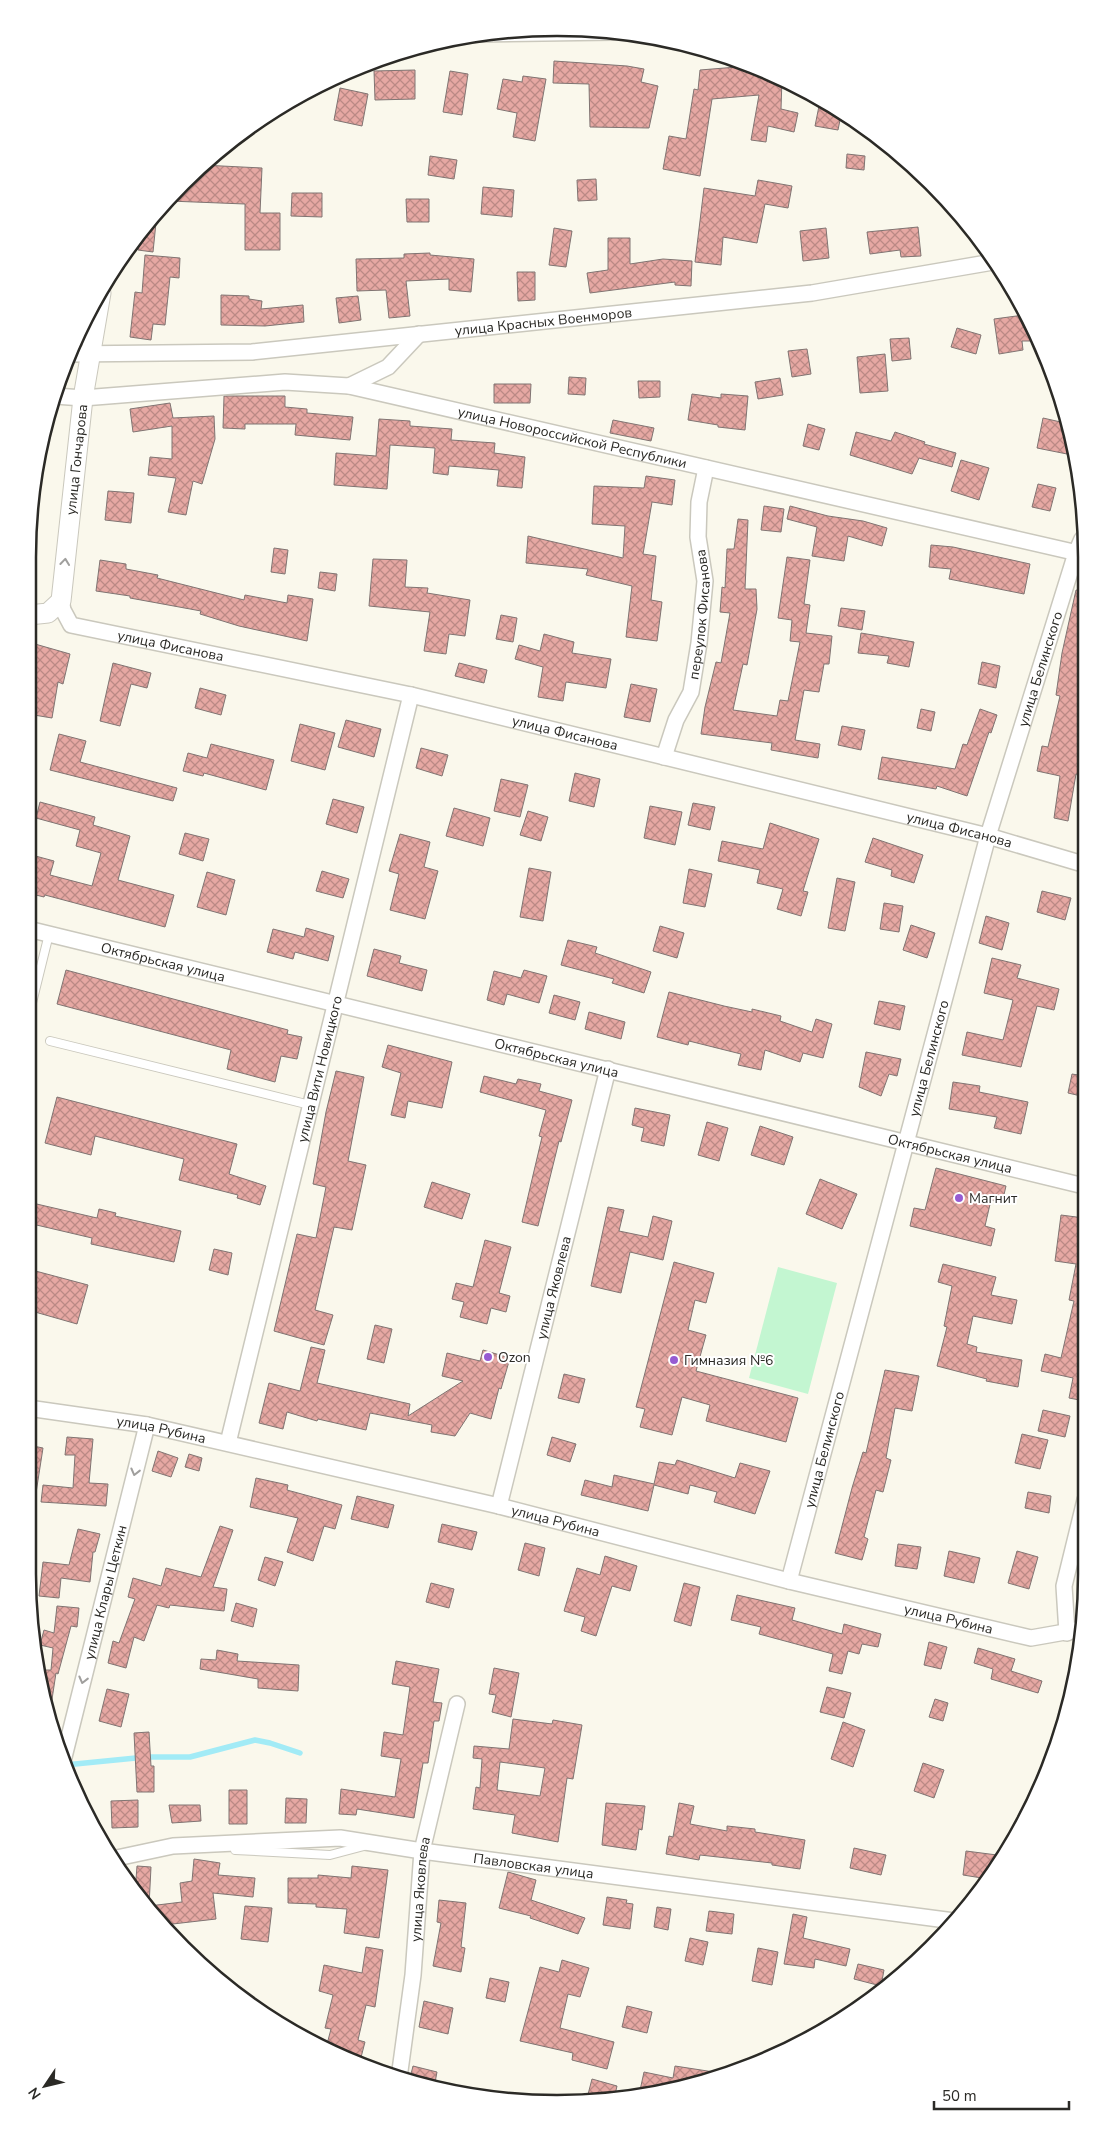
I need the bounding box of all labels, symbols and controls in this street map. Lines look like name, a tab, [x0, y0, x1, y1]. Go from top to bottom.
street label: улица Красных Военморов	[454, 303, 633, 341]
street label: улица Новороссийской Республики	[456, 402, 689, 473]
street label: улица Гончарова	[61, 403, 92, 516]
street label: переулок Фисанова	[684, 548, 715, 681]
one-way arrow	[60, 558, 71, 566]
street label: улица Белинского	[1014, 609, 1067, 729]
street label: улица Фисанова	[116, 626, 226, 666]
street label: улица Фисанова	[510, 711, 620, 755]
street label: улица Фисанова	[905, 807, 1014, 853]
street label: Октябрьская улица	[99, 938, 227, 987]
street label: улица Вити Новицкого	[293, 994, 347, 1145]
street label: улица Белинского	[904, 998, 954, 1119]
street label: Октябрьская улица	[492, 1034, 621, 1082]
street label: Октябрьская улица	[886, 1130, 1014, 1178]
place label: Магнит	[969, 1189, 1018, 1208]
marker: Магнит	[953, 1192, 965, 1204]
street label: улица Яковлева	[532, 1234, 576, 1341]
place label: Ozon	[498, 1348, 531, 1367]
marker: Ozon	[482, 1351, 494, 1363]
place label: Гимназия №6	[684, 1351, 773, 1370]
marker: Гимназия №6	[668, 1354, 680, 1366]
street label: улица Белинского	[800, 1389, 849, 1510]
street label: улица Рубина	[115, 1412, 208, 1448]
one-way arrow	[130, 1467, 141, 1476]
street label: улица Рубина	[509, 1501, 602, 1542]
street label: улица Клары Цеткин	[80, 1523, 132, 1662]
street label: улица Рубина	[902, 1599, 995, 1639]
one-way arrow	[78, 1676, 89, 1685]
street label: улица Яковлева	[406, 1835, 435, 1943]
street label: Павловская улица	[472, 1849, 595, 1883]
north arrow	[20, 2061, 70, 2111]
scale bar	[934, 2078, 1069, 2110]
text: N	[24, 2083, 46, 2103]
text: 50 m	[942, 2086, 977, 2106]

